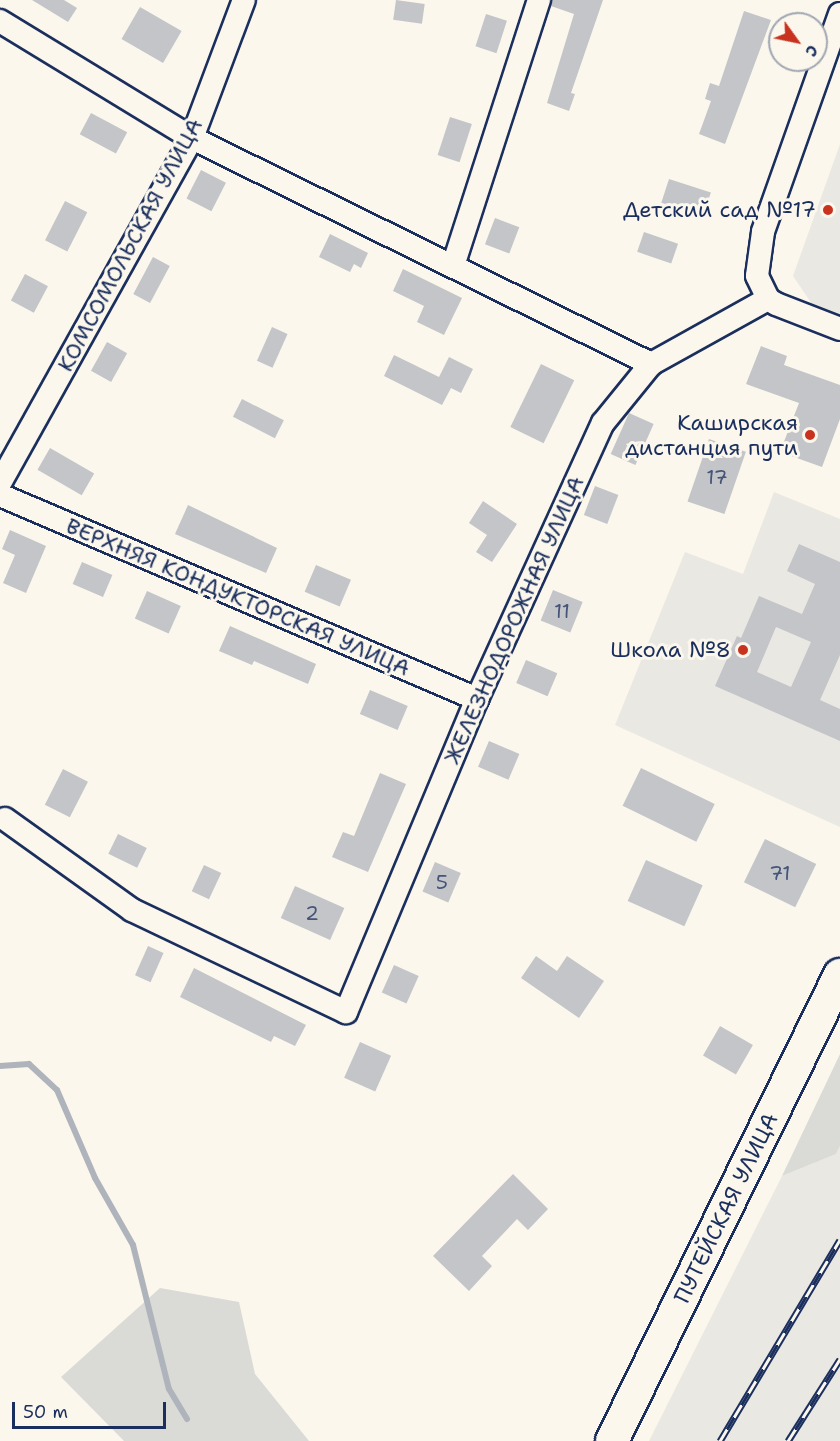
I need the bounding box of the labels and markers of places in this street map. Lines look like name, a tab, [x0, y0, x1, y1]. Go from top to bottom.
place label: Детский сад №17	[623, 197, 816, 223]
marker: Детский сад №17	[821, 203, 835, 217]
place label: Каширская дистанция пути	[625, 409, 798, 460]
marker: Каширская дистанция пути	[803, 428, 817, 442]
place label: Школа №8	[610, 637, 731, 663]
marker: Школа №8	[736, 643, 750, 657]

